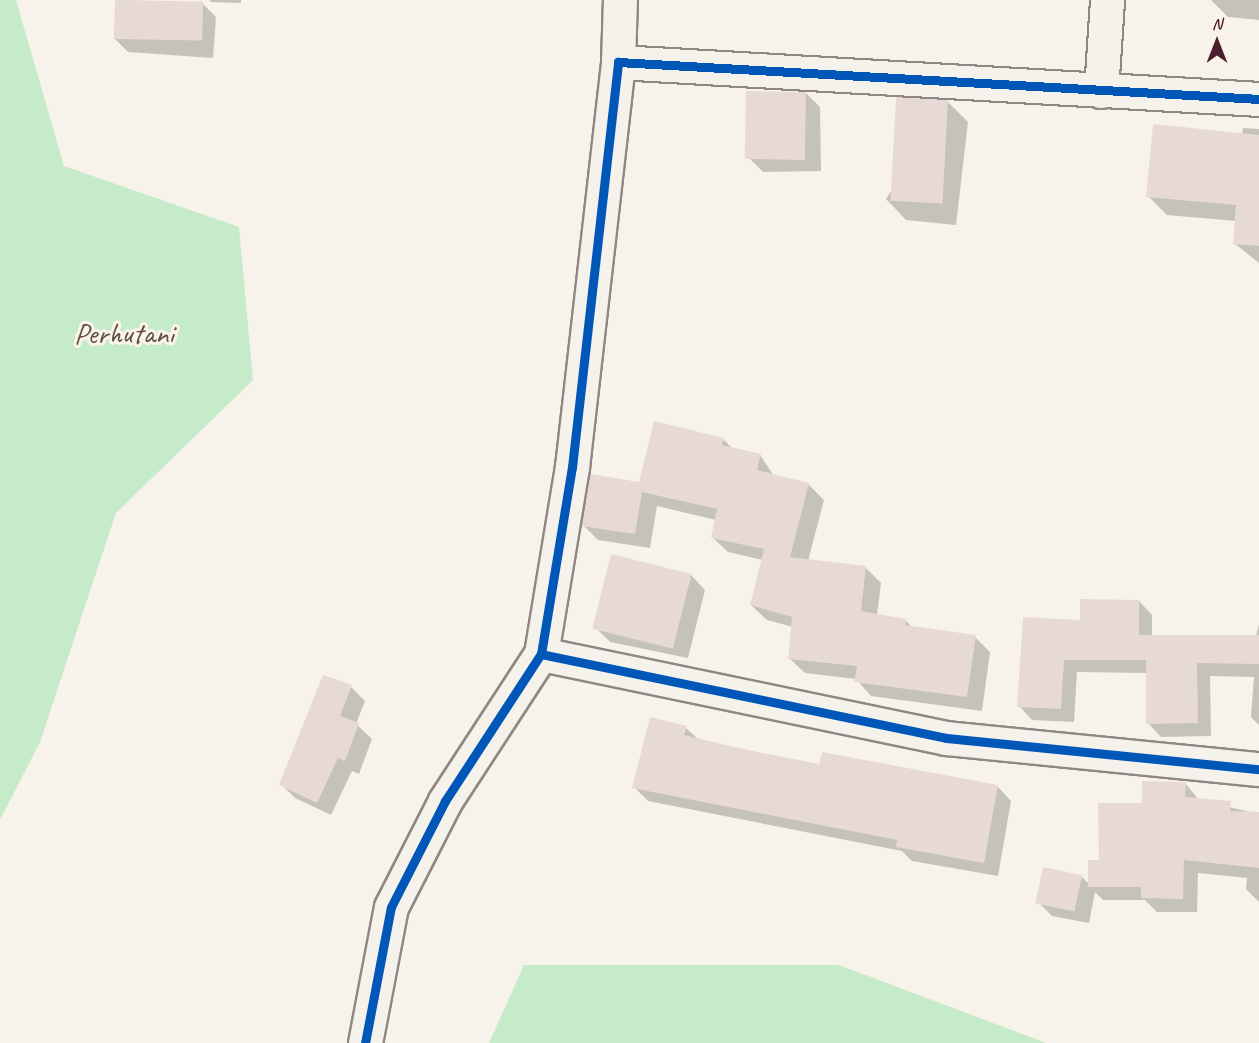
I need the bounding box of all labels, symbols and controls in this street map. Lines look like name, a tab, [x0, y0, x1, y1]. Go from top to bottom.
north arrow	[1187, 12, 1247, 72]
text: N	[1212, 14, 1222, 34]
park label: Perhutani	[74, 315, 174, 351]

